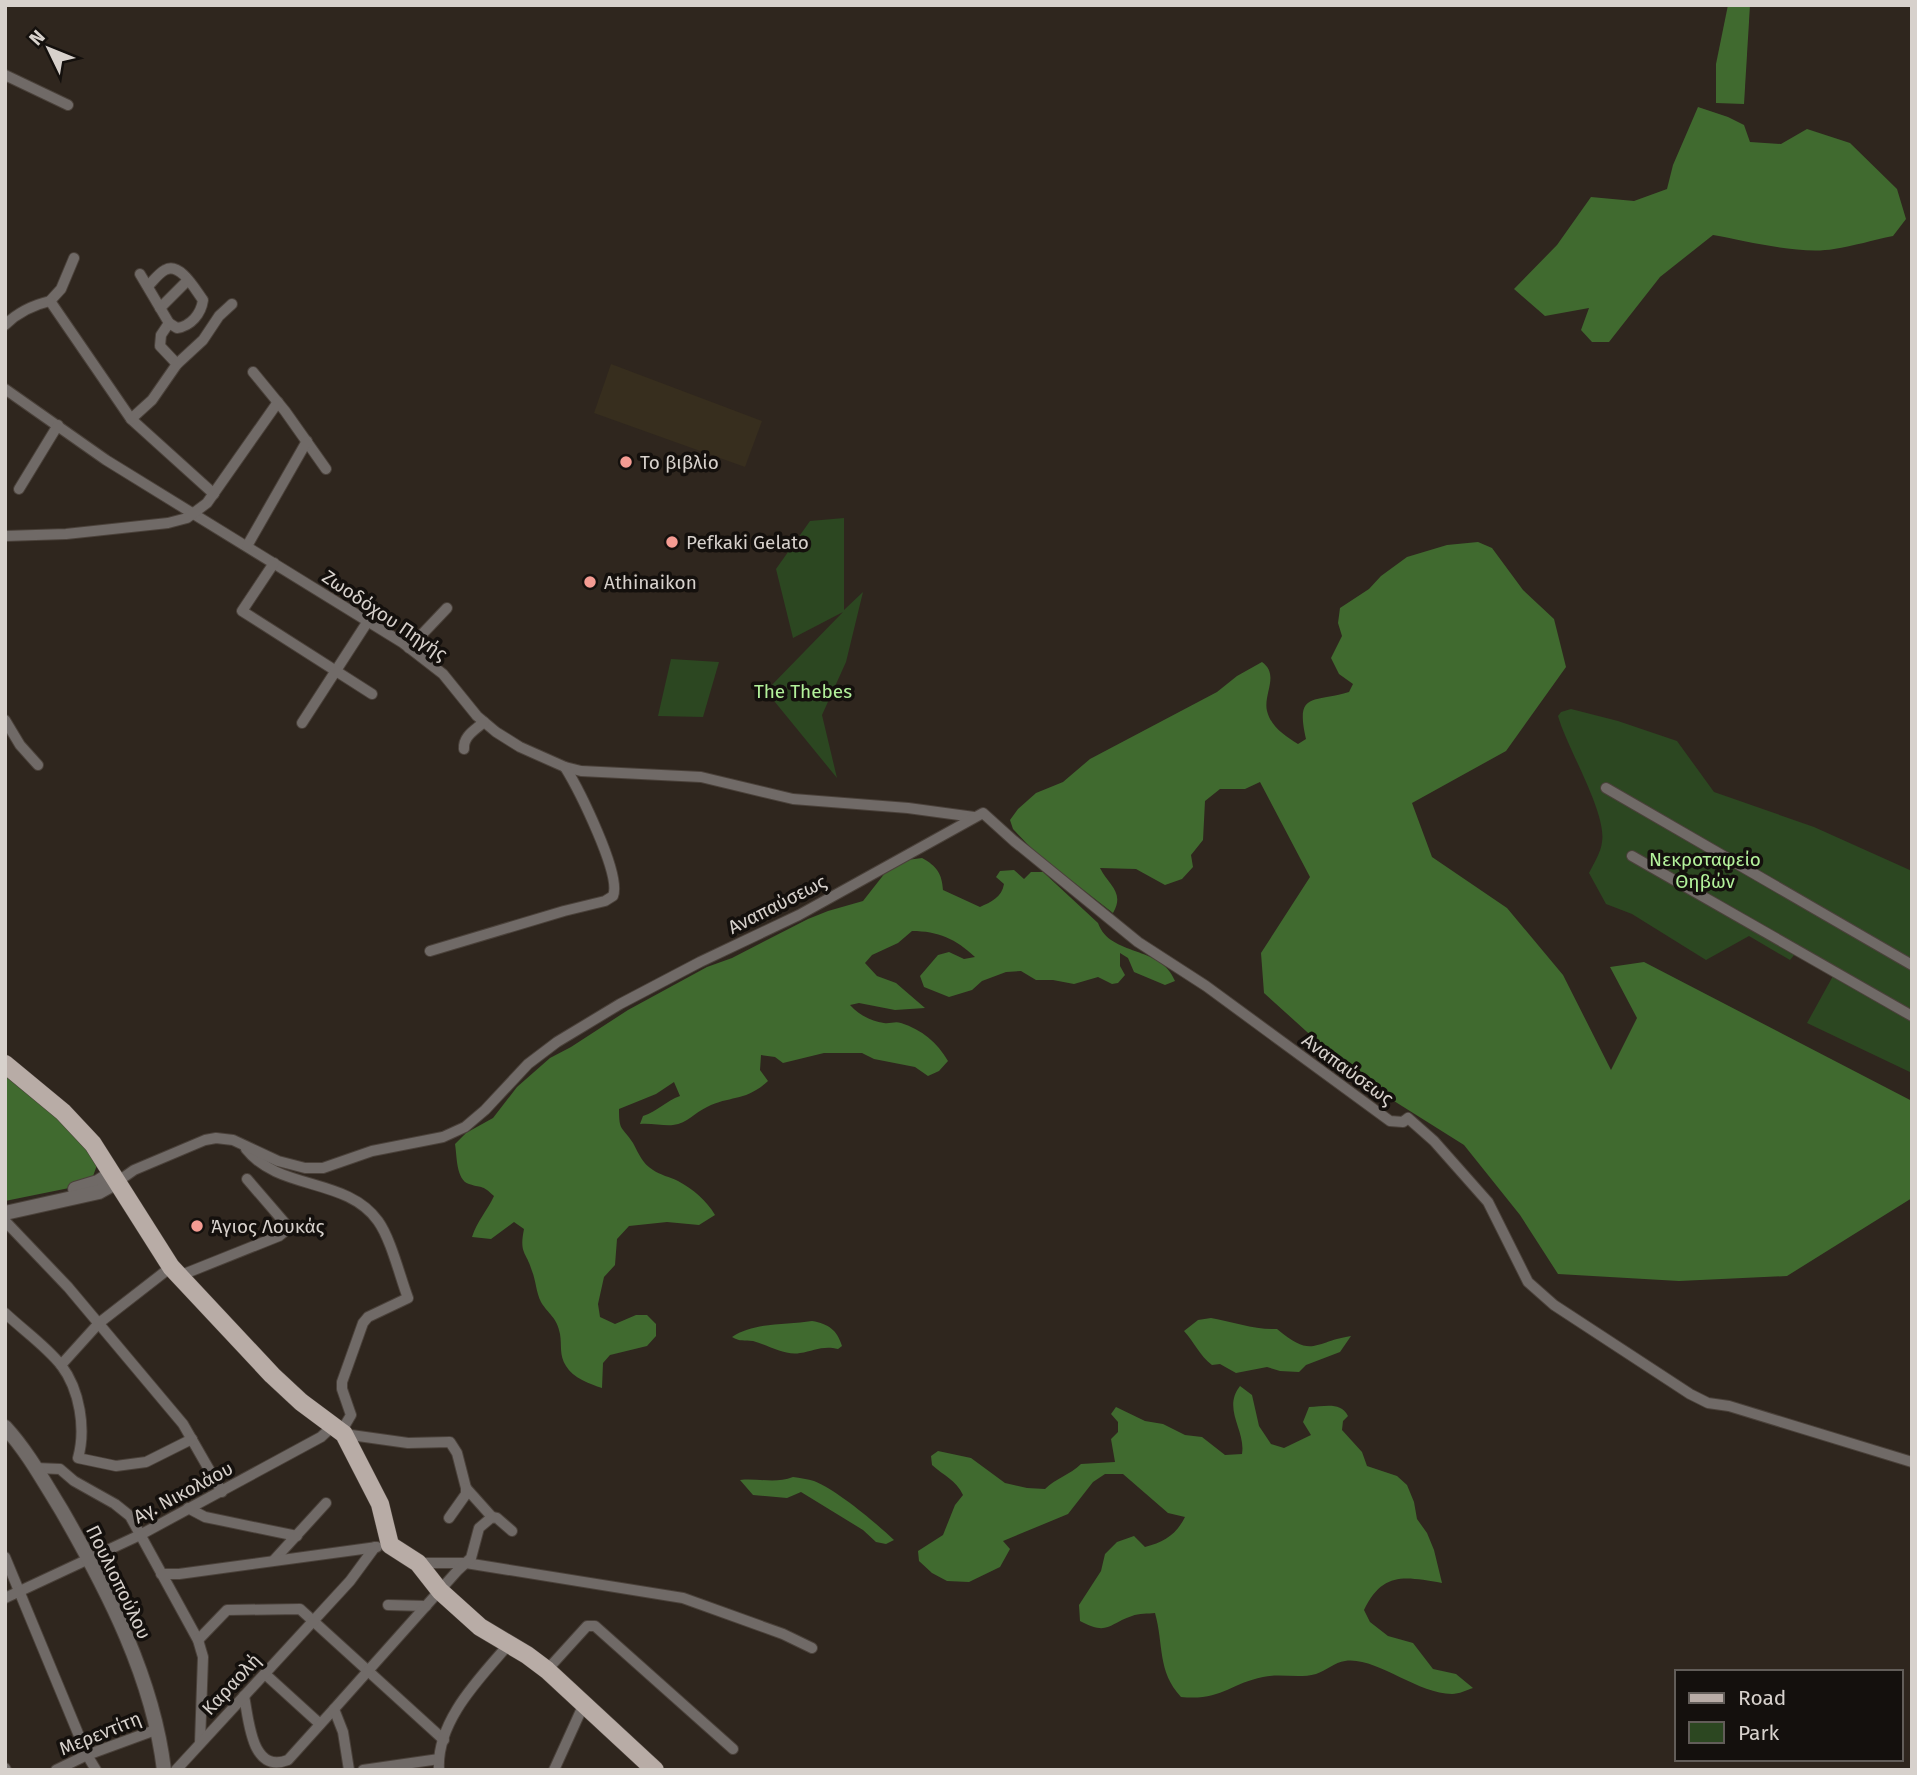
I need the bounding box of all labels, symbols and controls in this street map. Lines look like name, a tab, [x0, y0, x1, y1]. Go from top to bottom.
north arrow	[14, 14, 84, 84]
text: N	[24, 25, 50, 50]
place label: Το βιβλίο	[640, 451, 719, 474]
marker: Το βιβλίο	[618, 454, 634, 470]
place label: Pefkaki Gelato	[686, 531, 809, 554]
marker: Pefkaki Gelato	[664, 534, 680, 550]
street label: Ζωοδόχου Πηγής	[318, 565, 452, 666]
place label: Athinaikon	[604, 571, 697, 594]
marker: Athinaikon	[582, 574, 598, 590]
park label: The Thebes	[754, 680, 852, 703]
park label: Νεκροταφείο Θηβών	[1649, 848, 1761, 893]
street label: Αναπαύσεως	[724, 870, 830, 939]
street label: Αναπαύσεως	[1297, 1029, 1398, 1110]
place label: Άγιος Λουκάς	[211, 1215, 325, 1238]
marker: Άγιος Λουκάς	[189, 1218, 205, 1234]
street label: Αγ. Νικολάου	[129, 1457, 237, 1528]
street label: Πουλιοπούλου	[81, 1521, 156, 1643]
street label: Καραολή	[197, 1649, 266, 1720]
legend	[1675, 1670, 1903, 1761]
text: Road	[1738, 1685, 1786, 1711]
street label: Μερεντίτη	[56, 1707, 145, 1760]
text: Park	[1738, 1720, 1780, 1746]

